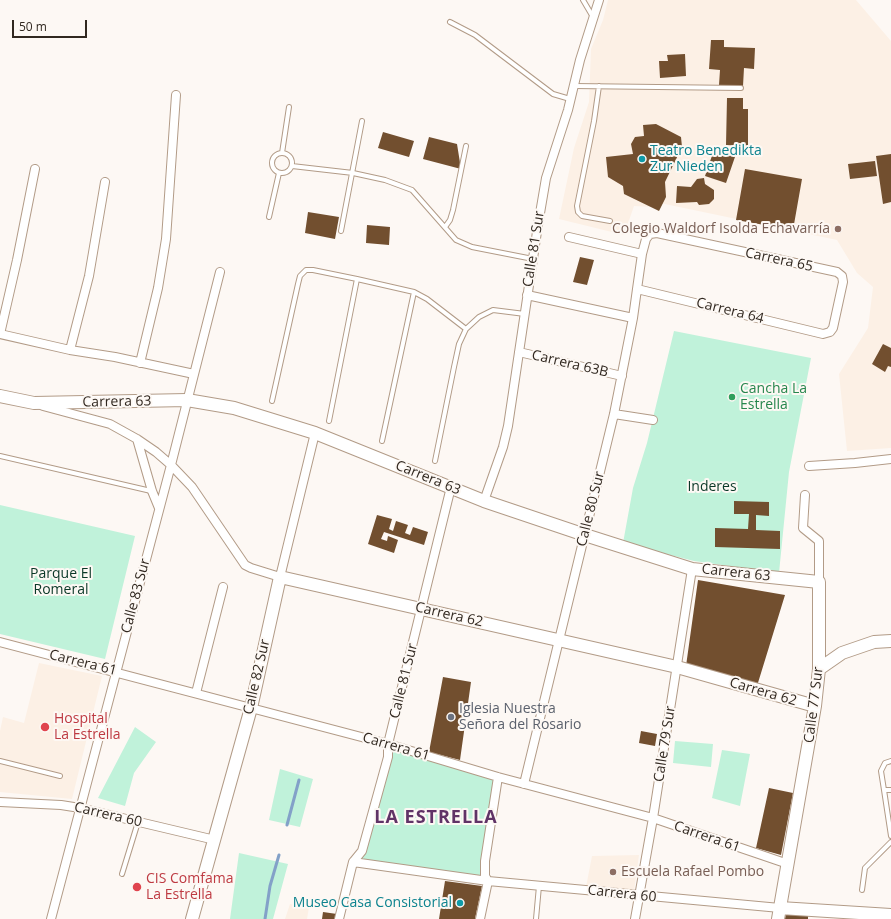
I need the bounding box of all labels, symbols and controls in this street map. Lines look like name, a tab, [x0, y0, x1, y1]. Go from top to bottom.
scale bar	[14, 12, 89, 38]
text: 50 m	[19, 18, 47, 35]
place label: Teatro Benedikta Zur Nieden	[650, 143, 762, 176]
marker: Teatro Benedikta Zur Nieden	[637, 154, 647, 164]
street label: Calle 81 Sur	[520, 210, 548, 288]
place label: Colegio Waldorf Isolda Echavarría	[612, 221, 830, 237]
marker: Colegio Waldorf Isolda Echavarría	[833, 224, 843, 234]
street label: Carrera 65	[743, 245, 815, 275]
street label: Carrera 64	[694, 294, 766, 328]
street label: Carrera 63B	[530, 347, 610, 381]
place label: Cancha La Estrella	[740, 381, 807, 414]
marker: Cancha La Estrella	[727, 392, 737, 402]
street label: Carrera 63	[82, 393, 152, 411]
street label: Carrera 63	[393, 457, 463, 499]
street label: Calle 80 Sur	[574, 470, 608, 548]
park label: Inderes	[687, 479, 737, 495]
street label: Calle 83 Sur	[118, 557, 154, 635]
street label: Carrera 63	[701, 561, 771, 585]
park label: Parque El Romeral	[30, 566, 92, 598]
street label: Carrera 62	[413, 599, 485, 631]
street label: Calle 82 Sur	[240, 638, 274, 716]
street label: Calle 81 Sur	[387, 642, 421, 720]
street label: Carrera 61	[47, 646, 119, 680]
street label: Calle 77 Sur	[801, 666, 827, 744]
street label: Carrera 62	[727, 674, 799, 710]
place label: Iglesia Nuestra Señora del Rosario	[459, 701, 581, 734]
street label: Calle 79 Sur	[651, 705, 679, 783]
place label: Hospital La Estrella	[54, 711, 121, 744]
marker: Iglesia Nuestra Señora del Rosario	[446, 712, 456, 722]
marker: Hospital La Estrella	[39, 721, 51, 733]
street label: Carrera 61	[360, 729, 432, 765]
street label: Carrera 60	[72, 799, 144, 831]
district label: LA ESTRELLA	[374, 807, 498, 829]
street label: Carrera 61	[672, 818, 742, 856]
place label: Escuela Rafael Pombo	[621, 864, 764, 880]
marker: Escuela Rafael Pombo	[608, 867, 618, 877]
place label: CIS Comfama La Estrella	[146, 871, 233, 904]
marker: CIS Comfama La Estrella	[131, 881, 143, 893]
street label: Carrera 60	[587, 882, 657, 906]
place label: Museo Casa Consistorial	[293, 895, 452, 911]
marker: Museo Casa Consistorial	[455, 898, 465, 908]

